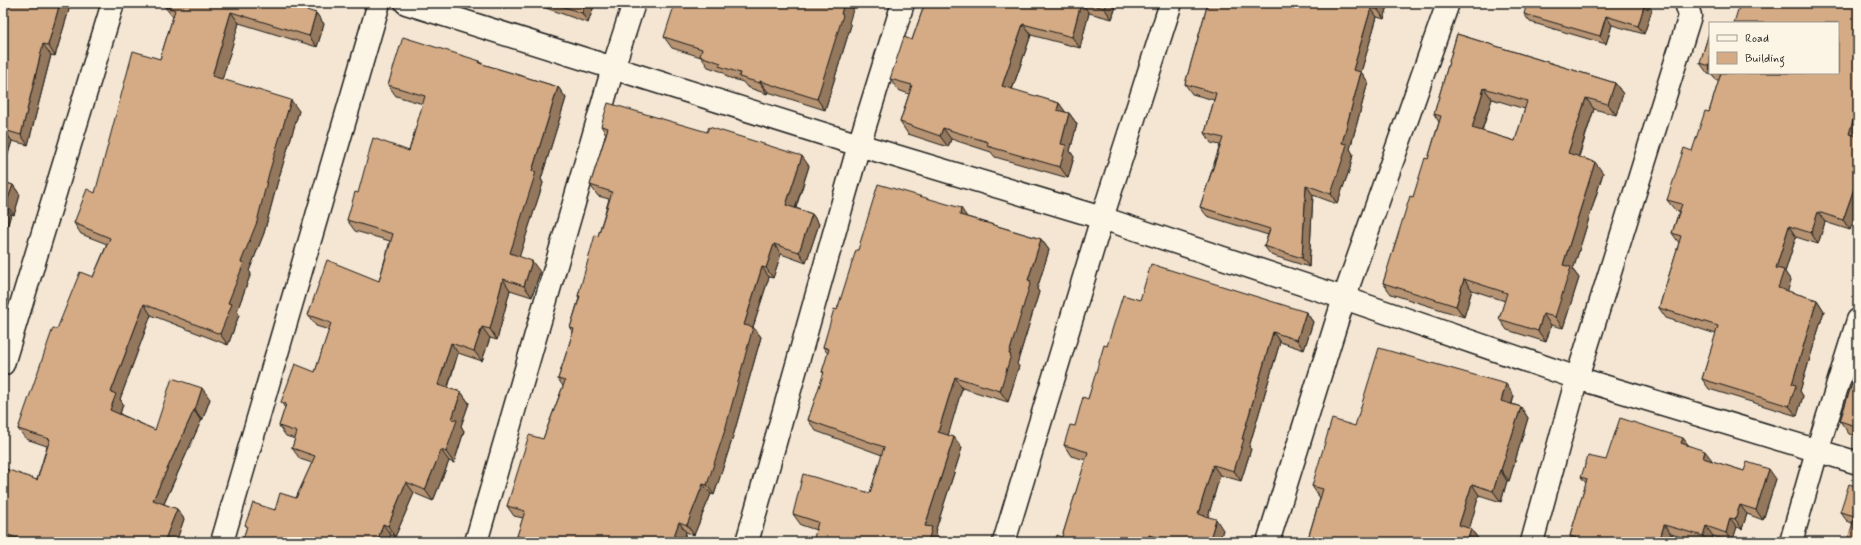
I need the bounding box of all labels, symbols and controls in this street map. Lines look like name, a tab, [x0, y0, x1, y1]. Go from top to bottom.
legend	[1709, 22, 1839, 74]
text: Road	[1745, 31, 1769, 47]
text: Building	[1745, 51, 1785, 68]

